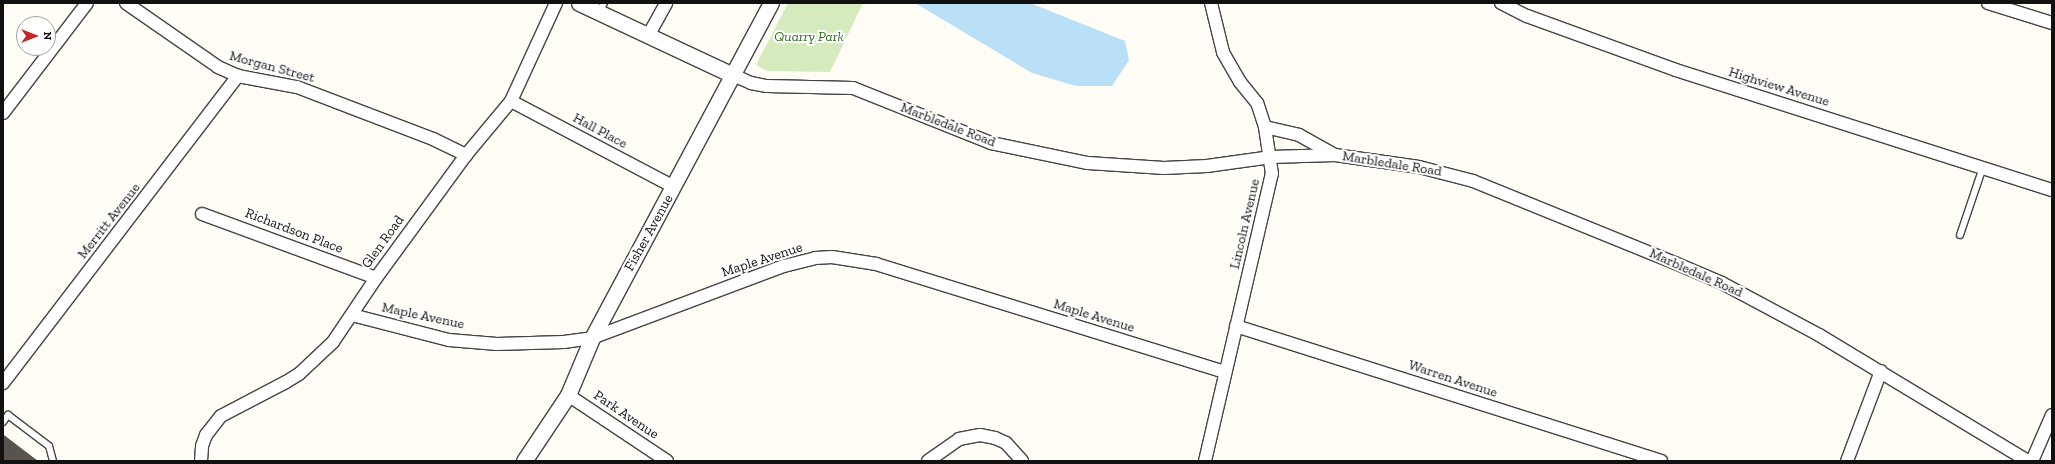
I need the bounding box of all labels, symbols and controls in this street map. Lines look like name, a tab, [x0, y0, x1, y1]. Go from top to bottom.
north arrow	[16, 16, 56, 56]
park label: Quarry Park	[774, 29, 844, 45]
text: N	[41, 32, 54, 40]
street label: Morgan Street	[228, 48, 316, 86]
street label: Highview Avenue	[1726, 64, 1832, 110]
street label: Marbledale Road	[898, 99, 998, 151]
street label: Hall Place	[570, 110, 630, 152]
street label: Marbledale Road	[1341, 148, 1443, 180]
street label: Lincoln Avenue	[1226, 177, 1264, 271]
street label: Merritt Avenue	[74, 179, 144, 263]
street label: Fisher Avenue	[621, 191, 677, 275]
street label: Richardson Place	[243, 205, 345, 257]
street label: Glen Road	[358, 212, 408, 272]
street label: Maple Avenue	[719, 239, 805, 281]
street label: Marbledale Road	[1647, 245, 1745, 301]
street label: Maple Avenue	[1051, 296, 1137, 336]
street label: Maple Avenue	[380, 299, 466, 333]
street label: Warren Avenue	[1406, 357, 1500, 401]
street label: Park Avenue	[590, 387, 662, 443]

